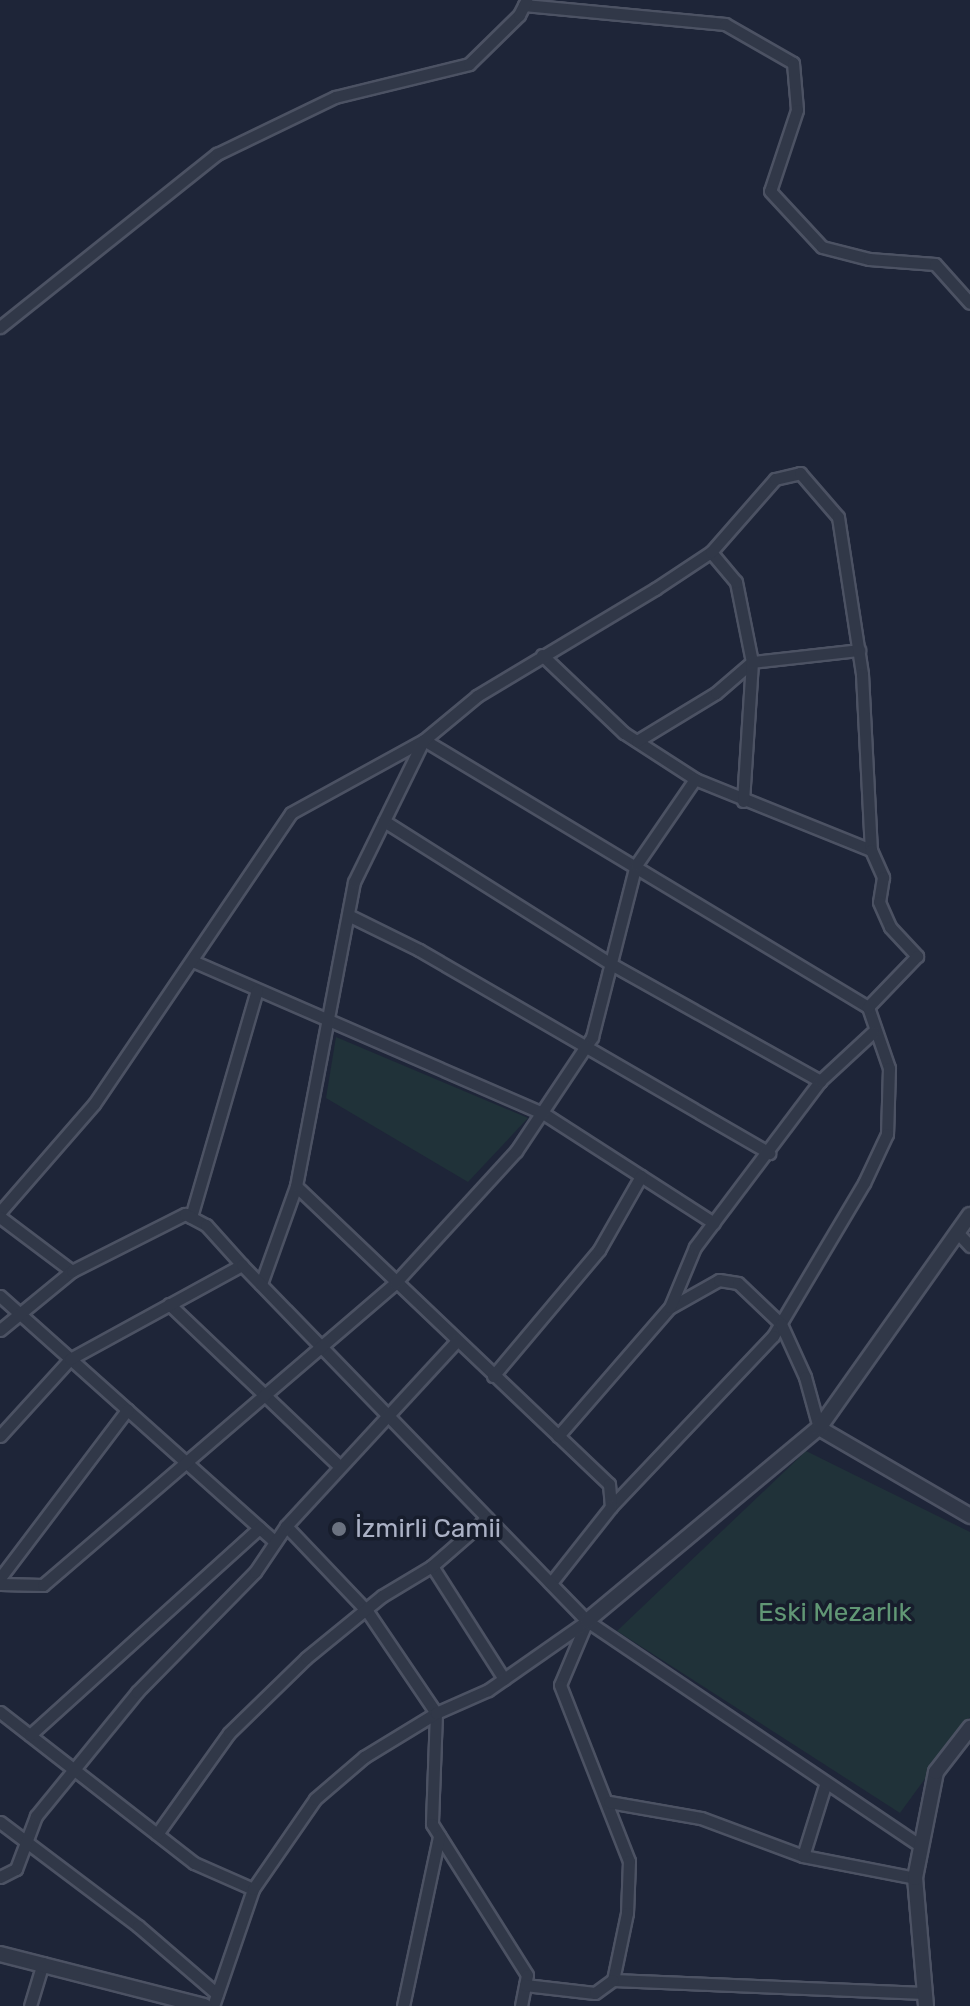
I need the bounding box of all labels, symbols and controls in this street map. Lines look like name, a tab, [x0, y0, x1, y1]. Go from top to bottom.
place label: İzmirli Camii	[355, 1513, 501, 1545]
marker: İzmirli Camii	[330, 1520, 348, 1538]
park label: Eski Mezarlık	[758, 1597, 912, 1629]

